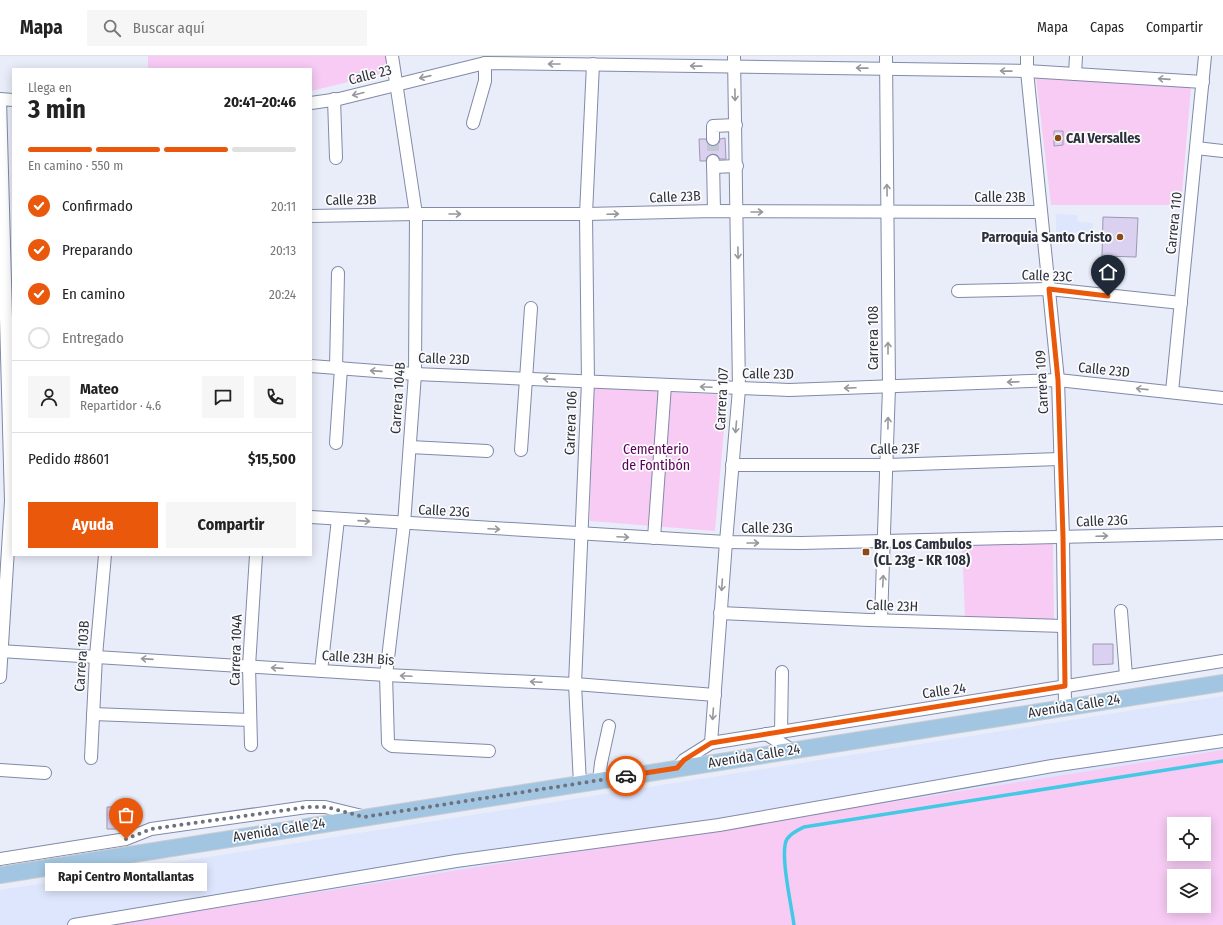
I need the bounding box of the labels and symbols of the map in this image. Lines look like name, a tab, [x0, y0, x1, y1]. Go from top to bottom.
one-way arrow	[548, 60, 561, 68]
street label: Calle 23	[347, 61, 393, 89]
one-way arrow	[690, 62, 703, 69]
one-way arrow	[856, 64, 869, 72]
one-way arrow	[1000, 67, 1013, 75]
one-way arrow	[419, 74, 432, 82]
one-way arrow	[1158, 76, 1171, 83]
one-way arrow	[731, 88, 739, 101]
one-way arrow	[352, 90, 365, 98]
place label: CAI Versalles	[1066, 130, 1140, 147]
marker: CAI Versalles	[1053, 133, 1063, 143]
one-way arrow	[883, 184, 891, 197]
street label: Calle 23B	[649, 188, 701, 206]
street label: Calle 23B	[974, 189, 1026, 206]
street label: Calle 23B	[325, 191, 377, 209]
street label: Carrera 110	[1162, 191, 1186, 255]
one-way arrow	[750, 208, 763, 216]
one-way arrow	[448, 210, 461, 218]
one-way arrow	[606, 210, 619, 217]
place label: Parroquia Santo Cristo	[982, 229, 1113, 246]
marker: Parroquia Santo Cristo	[1115, 232, 1125, 242]
one-way arrow	[734, 246, 741, 259]
pin	[1091, 255, 1125, 296]
street label: Calle 23C	[1021, 267, 1073, 285]
street label: Carrera 108	[865, 306, 882, 370]
one-way arrow	[884, 342, 892, 355]
street label: Carrera 109	[1032, 349, 1052, 414]
street label: Calle 23D	[418, 350, 470, 368]
street label: Calle 23D	[1077, 359, 1131, 381]
street label: Carrera 104B	[387, 361, 409, 434]
street label: Calle 23D	[742, 365, 794, 383]
one-way arrow	[370, 367, 383, 374]
street label: Carrera 107	[712, 367, 732, 431]
one-way arrow	[543, 375, 556, 382]
one-way arrow	[1007, 378, 1020, 386]
one-way arrow	[700, 383, 713, 391]
one-way arrow	[844, 384, 857, 392]
one-way arrow	[1136, 385, 1149, 393]
street label: Carrera 106	[561, 390, 581, 455]
one-way arrow	[884, 417, 892, 430]
one-way arrow	[732, 420, 739, 433]
street label: Calle 23F	[870, 440, 920, 458]
park label: Cementerio de Fontibón	[622, 441, 690, 474]
street label: Calle 23G	[418, 501, 470, 521]
street label: Calle 23G	[1076, 512, 1128, 530]
one-way arrow	[357, 517, 370, 524]
street label: Calle 23G	[741, 520, 793, 537]
one-way arrow	[487, 525, 500, 533]
one-way arrow	[616, 533, 629, 540]
one-way arrow	[1095, 533, 1108, 540]
place label: Br. Los Cambulos (CL 23g - KR 108)	[874, 536, 972, 569]
one-way arrow	[746, 539, 759, 546]
marker: Br. Los Cambulos (CL 23g - KR 108)	[861, 547, 871, 557]
one-way arrow	[879, 575, 887, 588]
one-way arrow	[719, 578, 726, 591]
street label: Calle 23H	[866, 597, 918, 615]
street label: Carrera 104A	[226, 613, 246, 686]
street label: Carrera 103B	[71, 620, 93, 692]
street label: Calle 23H Bis	[321, 647, 395, 669]
one-way arrow	[141, 655, 154, 663]
one-way arrow	[271, 664, 284, 671]
one-way arrow	[400, 672, 413, 680]
one-way arrow	[530, 679, 543, 686]
street label: Calle 24	[921, 679, 967, 702]
street label: Avenida Calle 24	[1027, 690, 1121, 722]
one-way arrow	[710, 707, 717, 720]
street label: Avenida Calle 24	[707, 740, 801, 772]
courier	[606, 756, 646, 796]
pin	[109, 798, 143, 839]
street label: Avenida Calle 24	[232, 814, 326, 846]
callout: Rapi Centro Montallantas	[45, 863, 207, 891]

